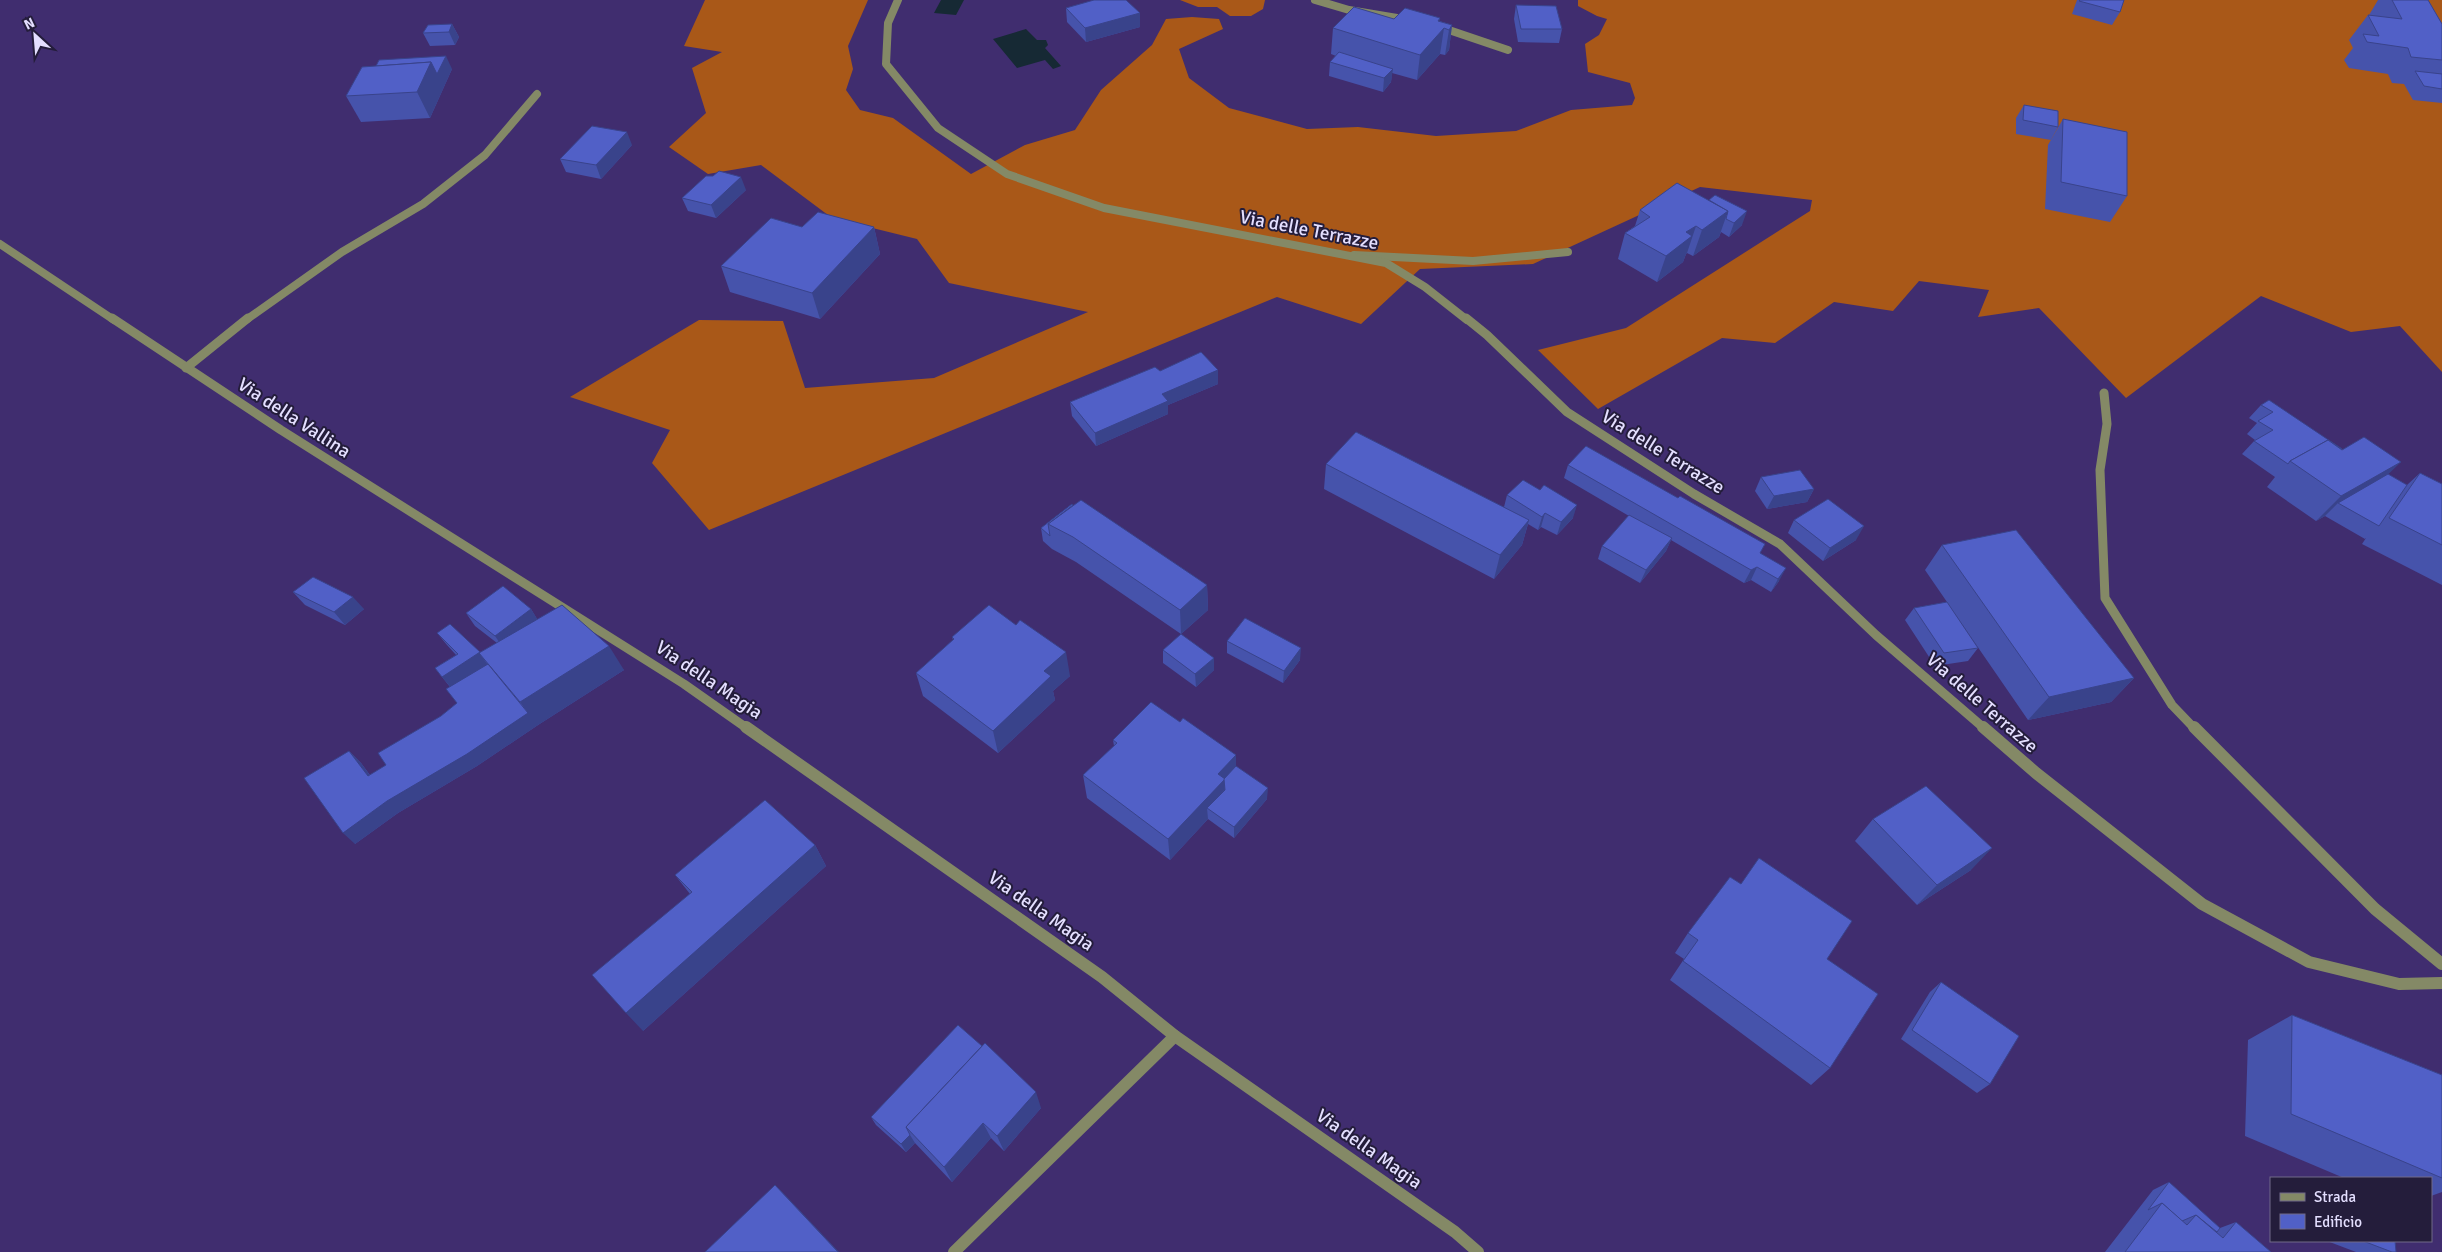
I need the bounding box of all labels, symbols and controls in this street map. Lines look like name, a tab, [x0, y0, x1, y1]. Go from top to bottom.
north arrow	[10, 10, 60, 60]
text: N	[21, 14, 38, 34]
street label: Via delle Terrazze	[1238, 205, 1380, 255]
street label: Via della Vallina	[233, 373, 355, 463]
street label: Via delle Terrazze	[1597, 404, 1729, 500]
street label: Via della Magia	[651, 635, 767, 725]
street label: Via delle Terrazze	[1921, 648, 2043, 758]
street label: Via della Magia	[983, 866, 1099, 956]
street label: Via della Magia	[1311, 1104, 1427, 1194]
legend	[2270, 1177, 2432, 1242]
text: Strada	[2314, 1188, 2356, 1206]
text: Edificio	[2314, 1213, 2362, 1231]

